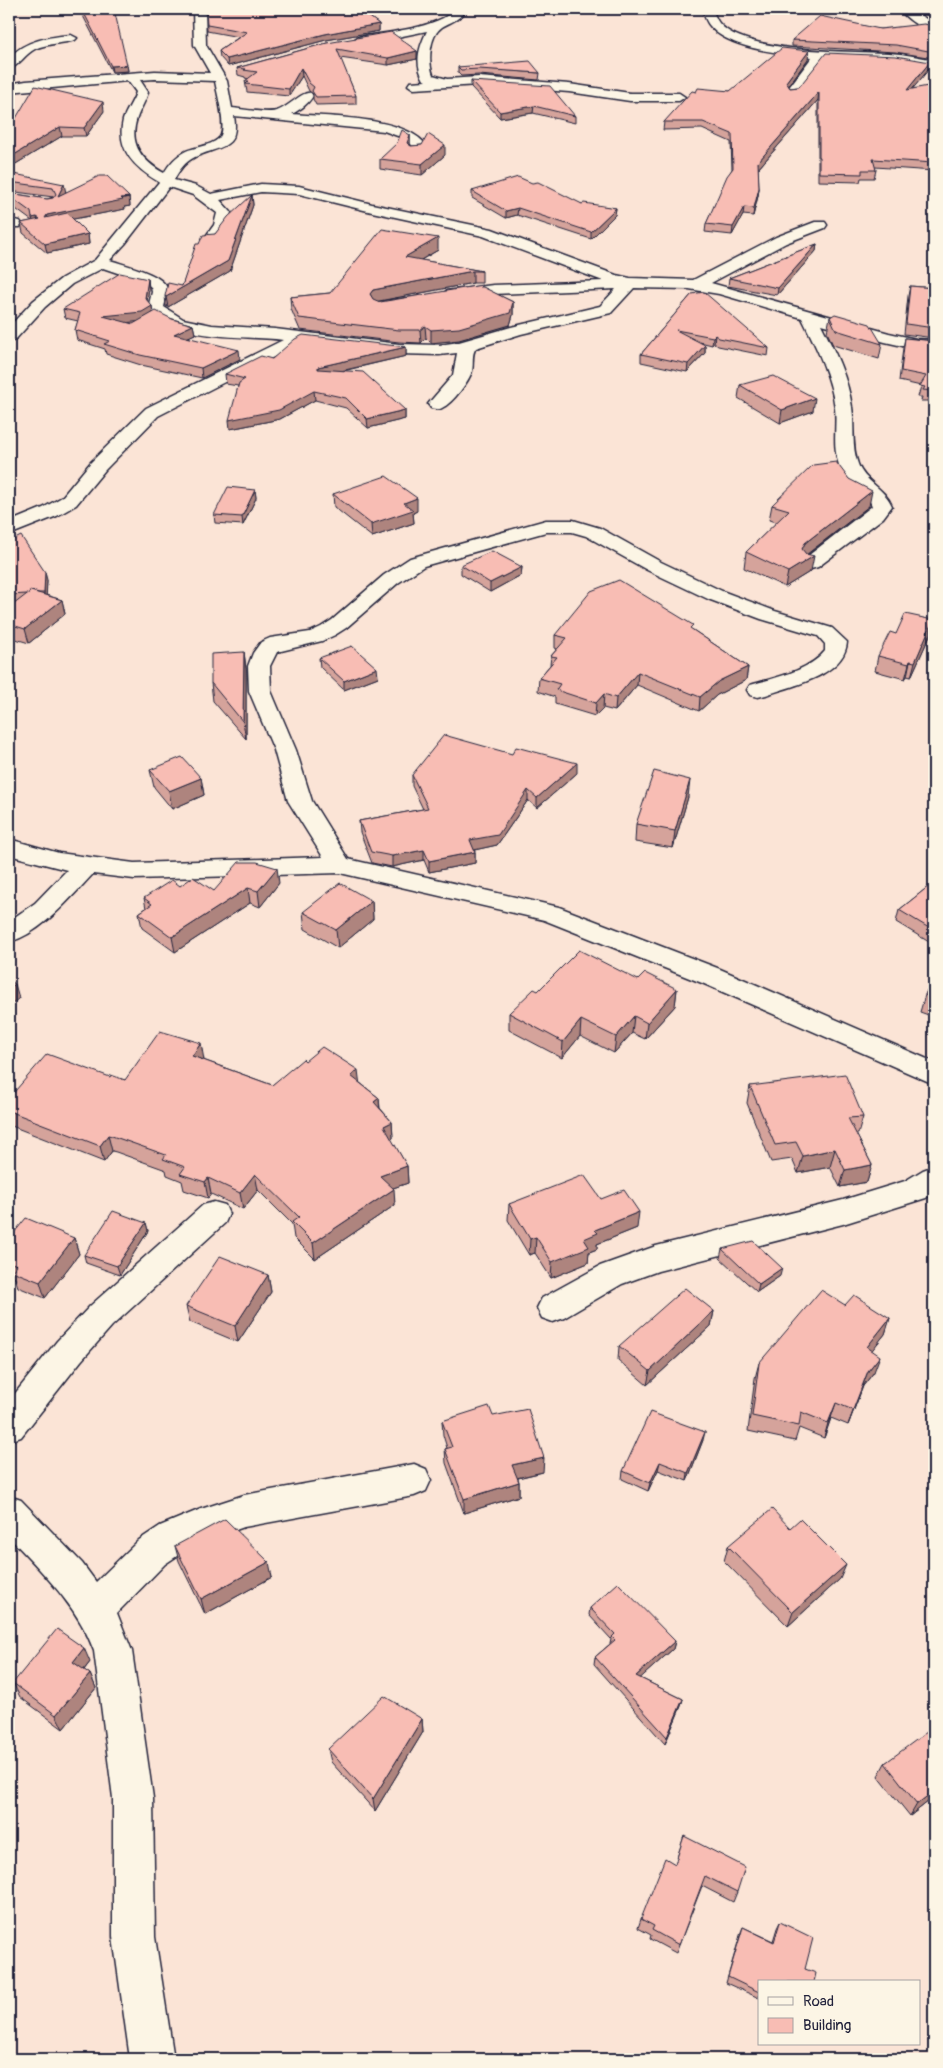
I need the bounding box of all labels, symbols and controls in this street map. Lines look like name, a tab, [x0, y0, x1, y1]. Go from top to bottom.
legend	[758, 1980, 920, 2046]
text: Road	[803, 1992, 834, 2011]
text: Building	[803, 2016, 851, 2035]

